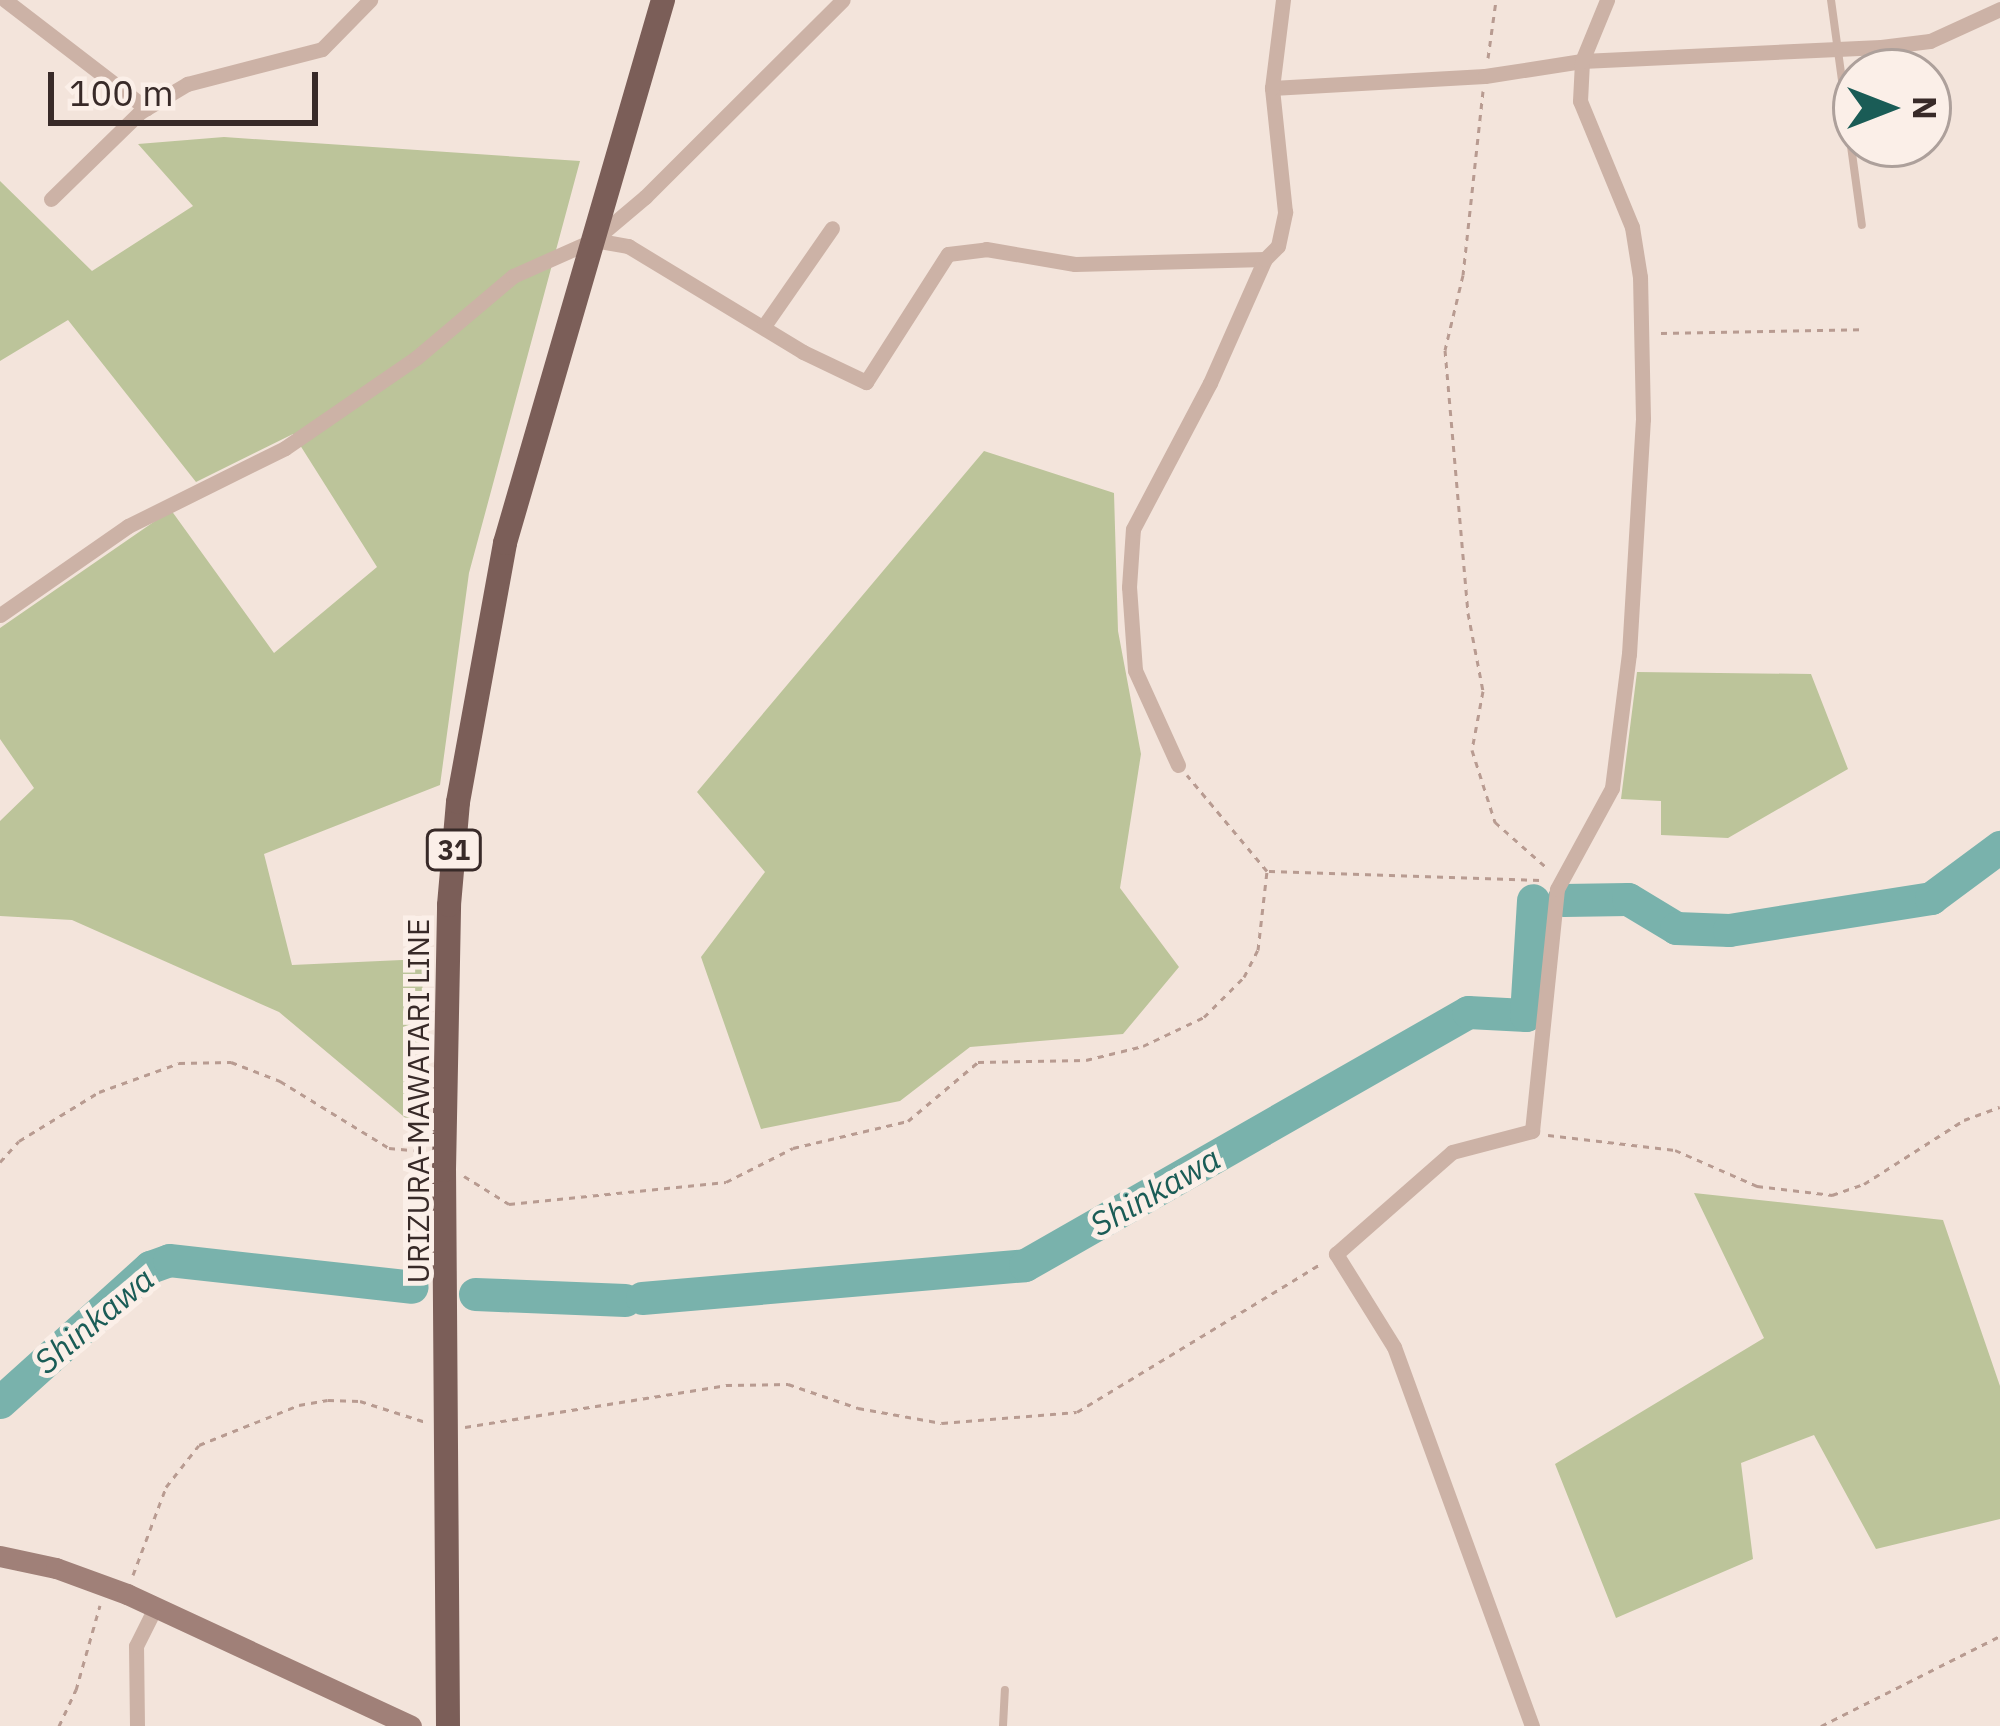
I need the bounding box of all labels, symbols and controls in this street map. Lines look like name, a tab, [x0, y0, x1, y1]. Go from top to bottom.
scale bar	[54, 48, 324, 122]
north arrow	[1832, 48, 1952, 168]
text: 100 m	[69, 69, 174, 116]
text: N	[1904, 96, 1947, 120]
road number: 31	[424, 829, 484, 871]
street label: URIZURA-MAWATARI LINE	[400, 919, 436, 1283]
water label: Shinkawa	[1083, 1138, 1227, 1244]
water label: Shinkawa	[26, 1259, 162, 1381]

